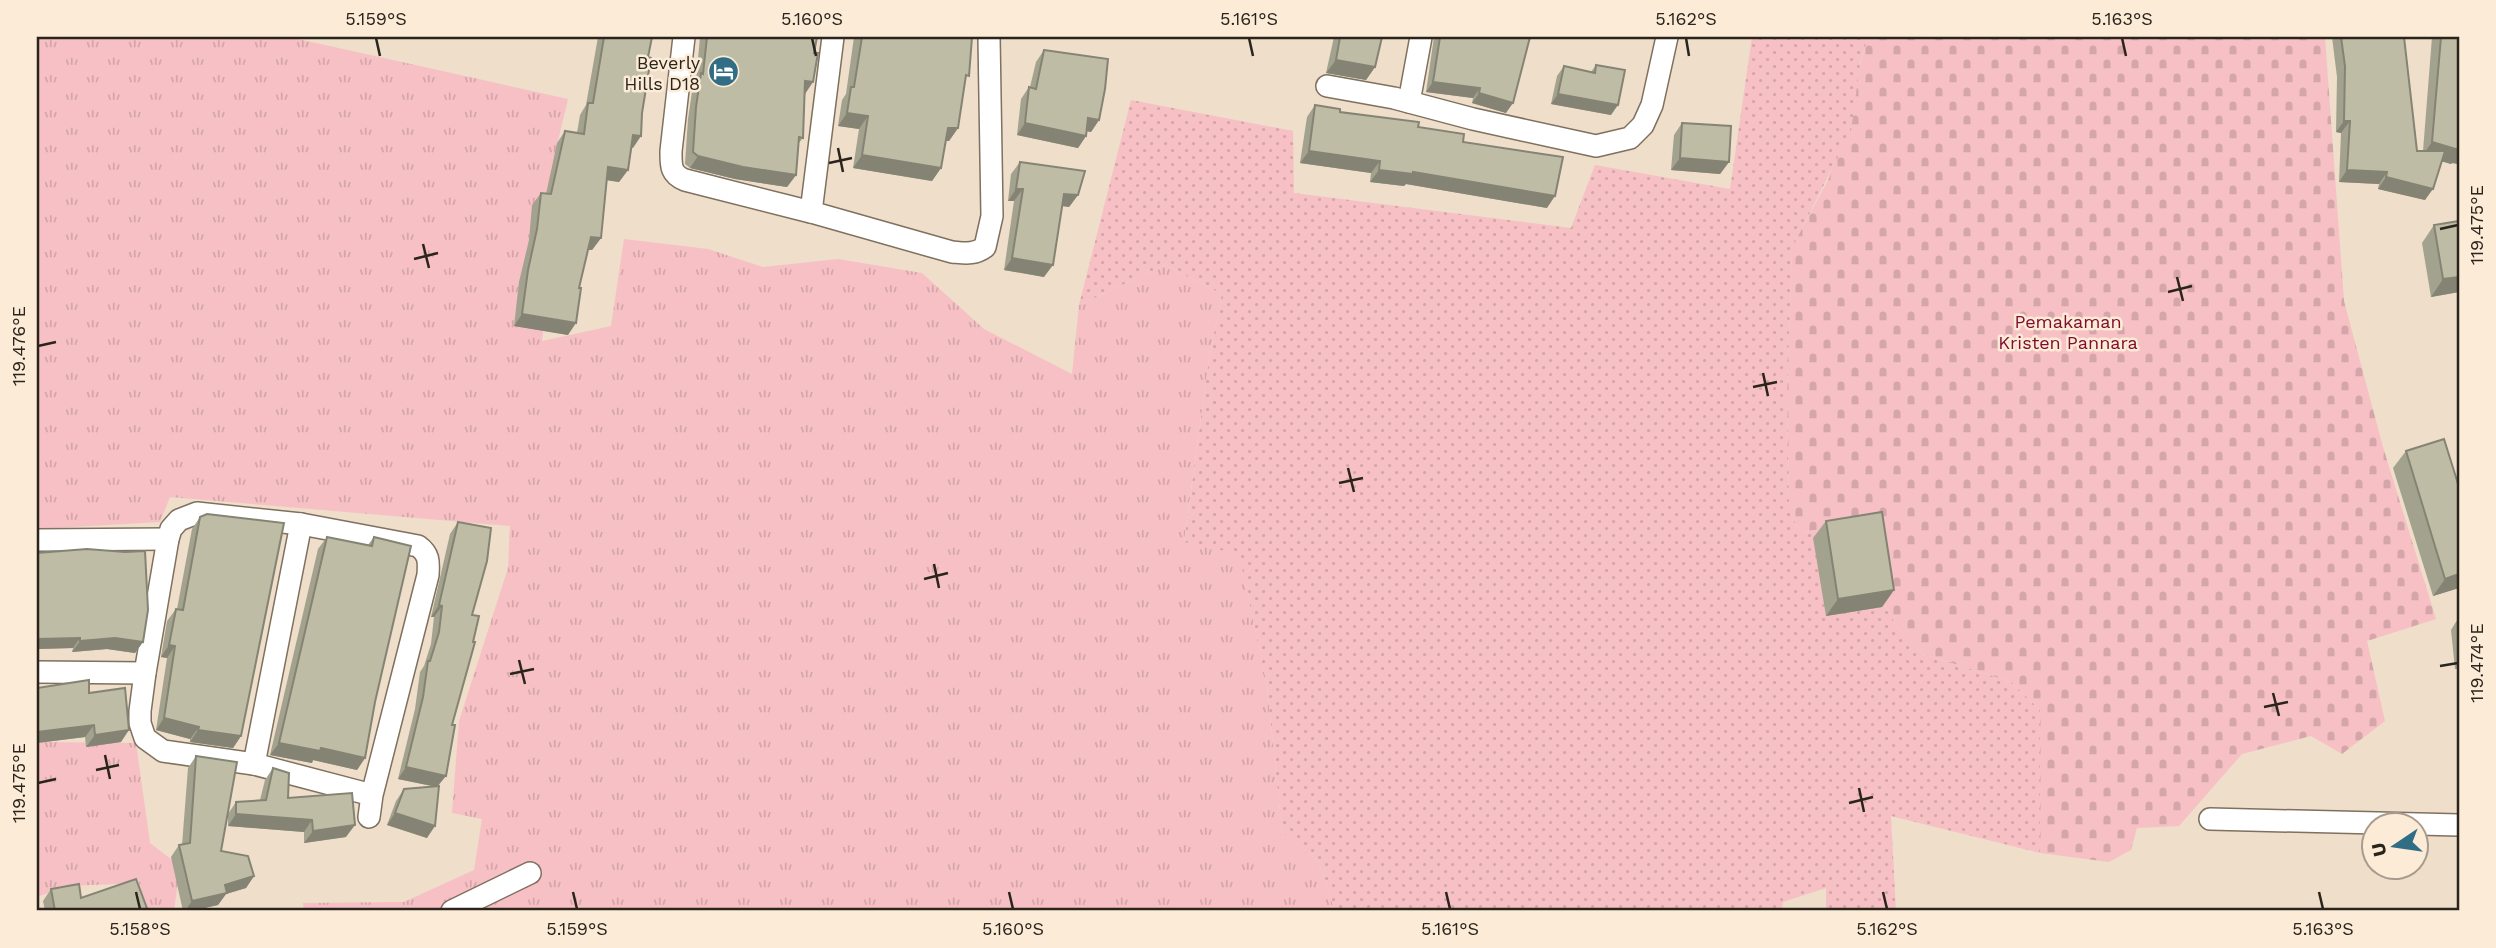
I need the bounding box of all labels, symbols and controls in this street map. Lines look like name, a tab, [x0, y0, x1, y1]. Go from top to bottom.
text: 5.159°S	[345, 8, 407, 29]
text: 5.160°S	[781, 8, 843, 29]
text: 5.161°S	[1220, 8, 1278, 29]
text: 5.162°S	[1655, 8, 1717, 29]
text: 5.163°S	[2091, 8, 2153, 29]
place label: Beverly Hills D18	[624, 52, 701, 94]
hotel icon: Beverly Hills D18	[706, 55, 740, 89]
text: 119.475°E	[2466, 185, 2487, 265]
text: 119.476°E	[8, 306, 29, 386]
park label: Pemakaman Kristen Pannara	[1998, 311, 2138, 353]
text: 119.474°E	[2466, 623, 2487, 703]
text: 119.475°E	[8, 743, 29, 823]
north arrow	[2360, 811, 2430, 881]
text: U	[2366, 841, 2392, 859]
text: 5.158°S	[109, 918, 171, 939]
text: 5.159°S	[546, 918, 608, 939]
text: 5.160°S	[982, 918, 1044, 939]
text: 5.161°S	[1421, 918, 1479, 939]
text: 5.162°S	[1856, 918, 1918, 939]
text: 5.163°S	[2292, 918, 2354, 939]

